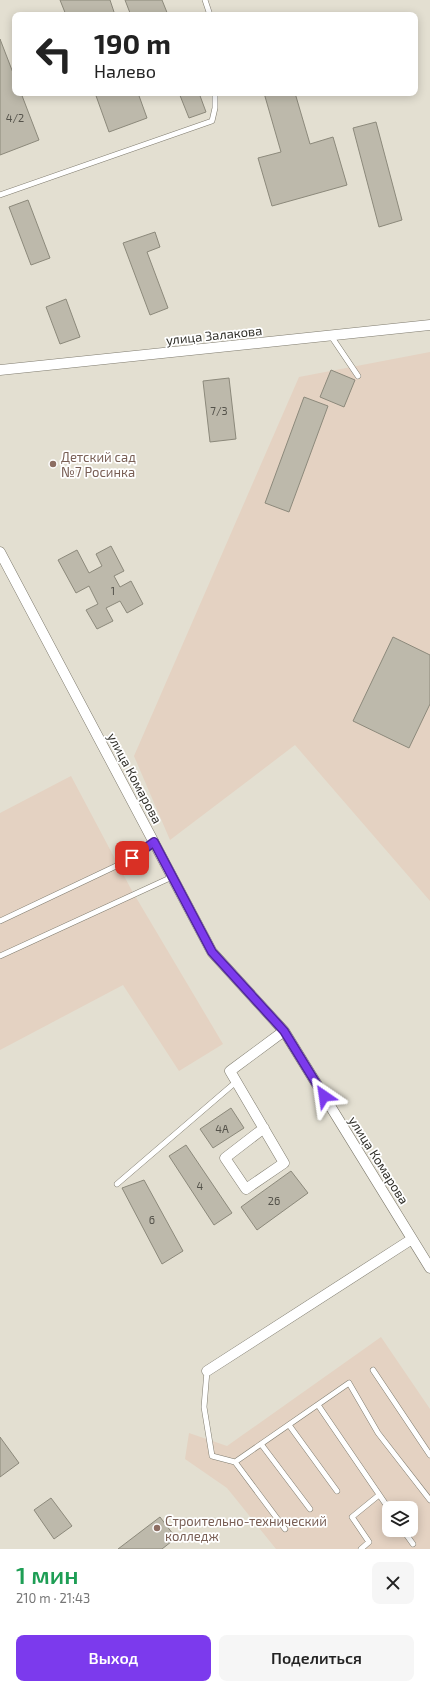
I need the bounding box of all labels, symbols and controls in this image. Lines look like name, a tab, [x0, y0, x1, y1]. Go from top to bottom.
text: 190 m	[94, 26, 171, 60]
icon: left	[28, 28, 80, 80]
text: Налево	[94, 60, 156, 82]
house number: 4/2	[6, 111, 24, 124]
street label: улица Залакова	[165, 322, 263, 348]
house number: 7/3	[210, 404, 228, 417]
place label: Детский сад №7 Росинка	[61, 449, 136, 480]
marker: Детский сад №7 Росинка	[48, 459, 58, 469]
house number: 1	[111, 584, 115, 597]
street label: улица Комарова	[104, 730, 166, 826]
pin	[115, 841, 149, 875]
icon: arrive	[121, 847, 143, 869]
position arrow	[303, 1075, 345, 1117]
street label: улица Комарова	[346, 1113, 412, 1207]
house number: 4А	[215, 1122, 229, 1135]
house number: 4	[197, 1179, 204, 1192]
house number: 26	[268, 1194, 280, 1207]
house number: 6	[149, 1213, 155, 1226]
map controls	[382, 1501, 418, 1537]
button: layers	[382, 1501, 418, 1537]
place label: Строительно-технический колледж	[165, 1513, 327, 1544]
marker: Строительно-технический колледж	[152, 1523, 162, 1533]
text: 1 мин	[16, 1560, 78, 1589]
button: close	[372, 1562, 414, 1604]
text: 210 m · 21:43	[16, 1590, 90, 1606]
button: Выход	[16, 1635, 211, 1681]
button: Поделиться	[219, 1635, 414, 1681]

